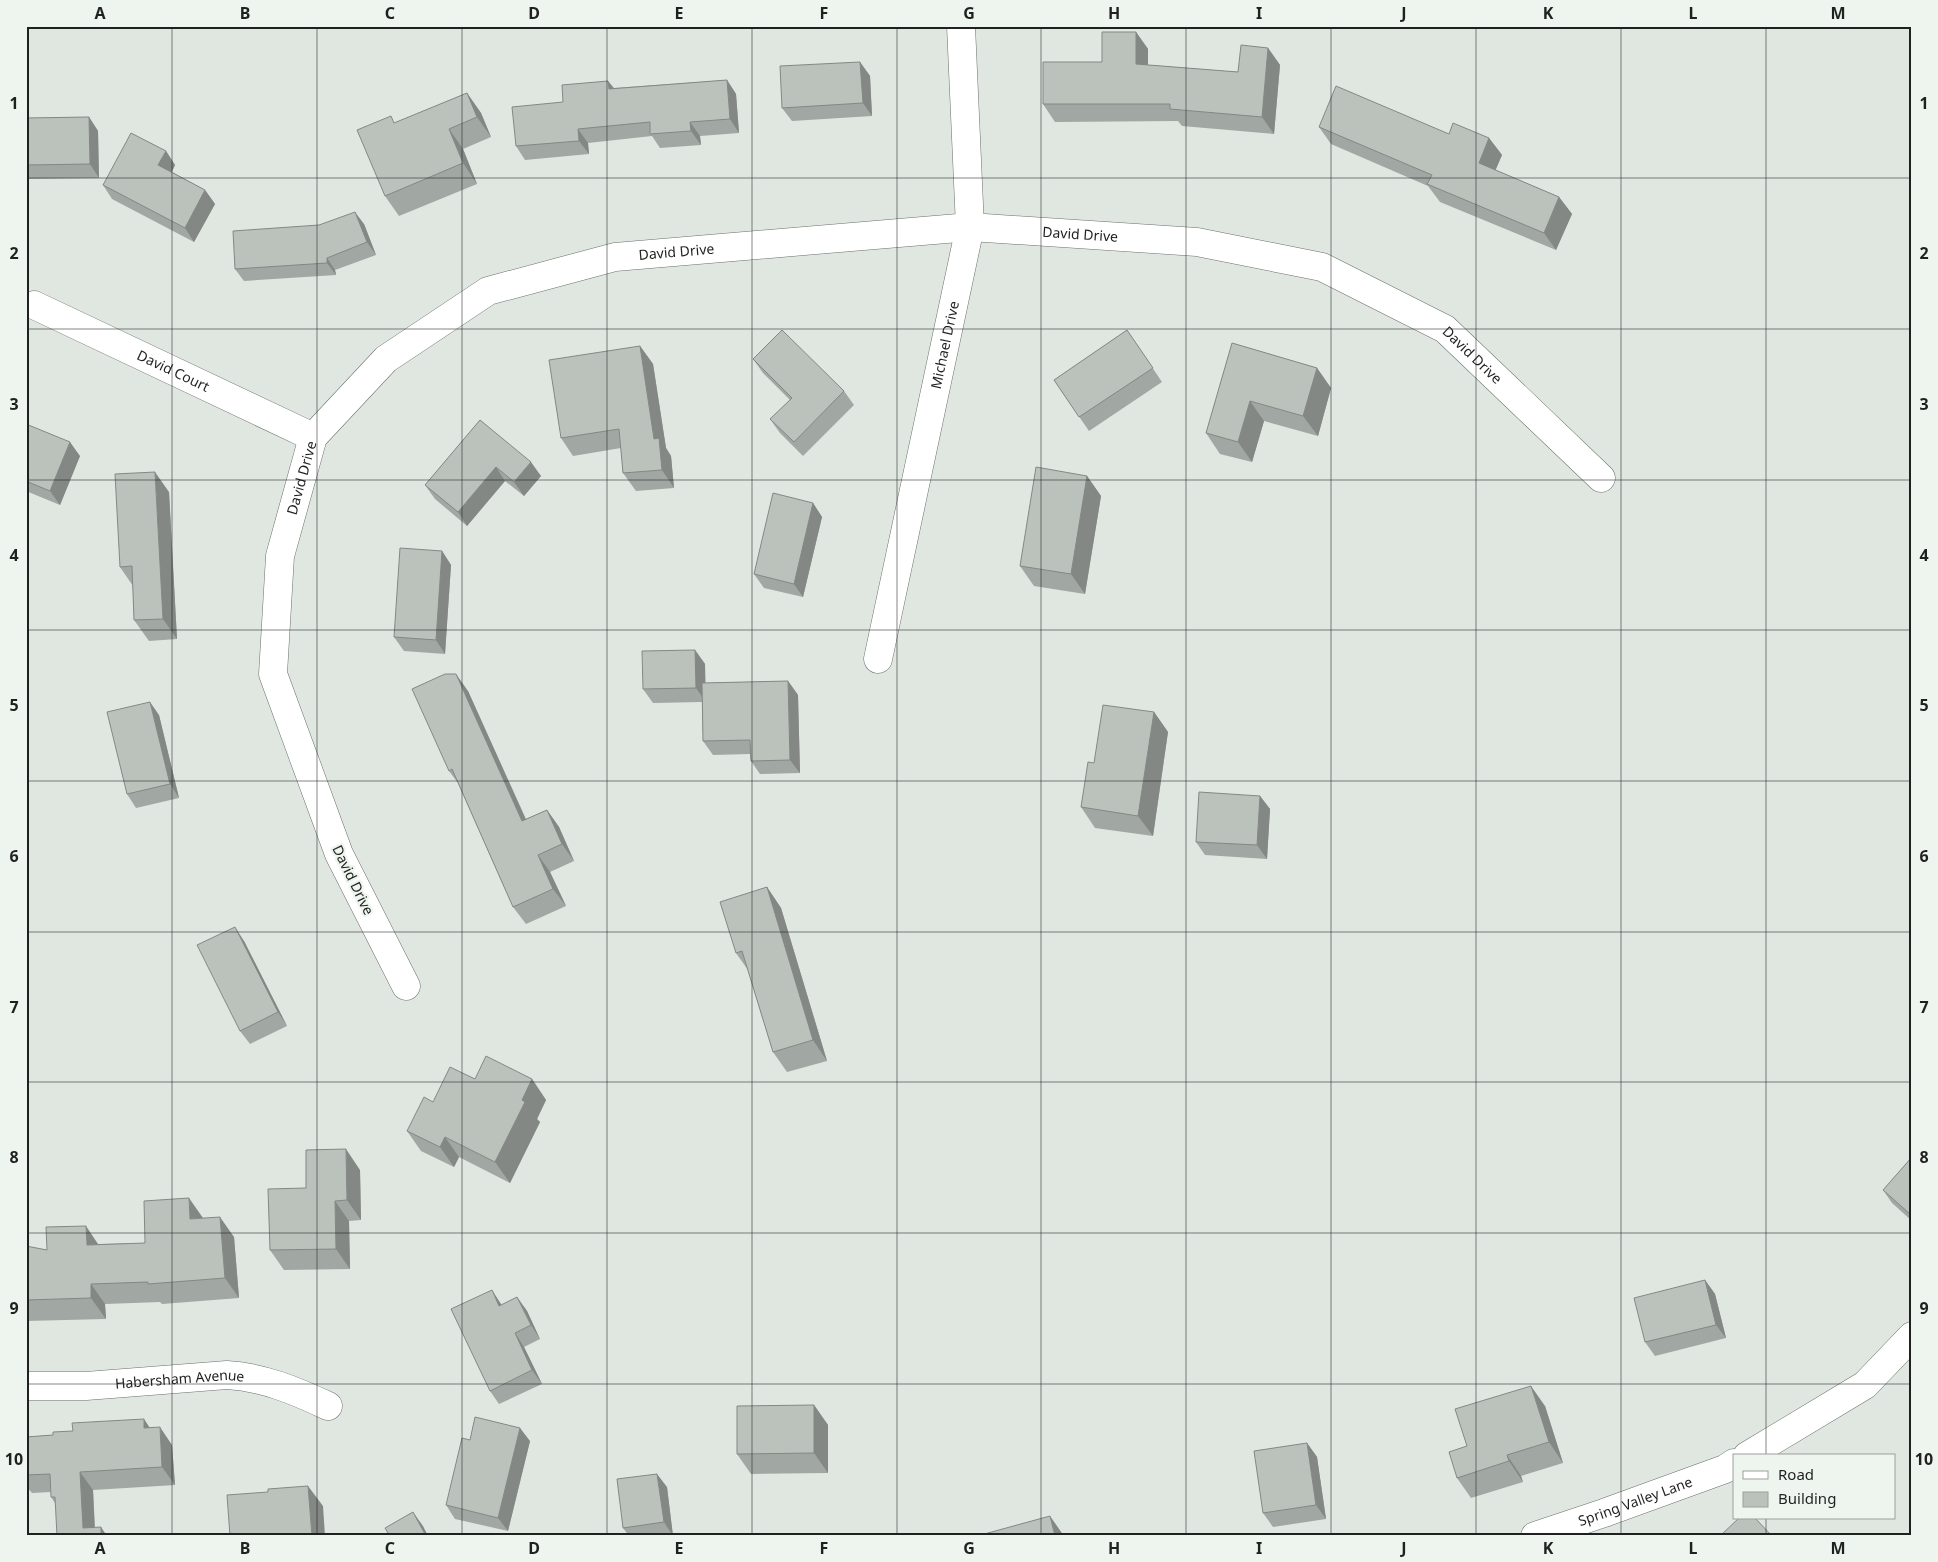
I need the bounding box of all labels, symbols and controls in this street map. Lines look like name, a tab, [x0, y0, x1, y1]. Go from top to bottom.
text: A	[94, 2, 106, 24]
text: B	[240, 2, 250, 24]
text: C	[385, 2, 395, 24]
text: D	[528, 2, 540, 24]
text: E	[675, 2, 684, 24]
text: F	[820, 2, 828, 24]
text: G	[963, 2, 975, 24]
text: H	[1108, 2, 1120, 24]
text: I	[1256, 2, 1262, 24]
text: J	[1399, 2, 1407, 24]
text: K	[1543, 2, 1554, 24]
text: L	[1689, 2, 1698, 24]
text: M	[1830, 2, 1846, 24]
text: 1	[9, 92, 19, 114]
text: 1	[1919, 92, 1929, 114]
street label: David Drive	[1042, 222, 1119, 246]
street label: David Drive	[638, 239, 715, 264]
text: 2	[9, 242, 19, 264]
text: 2	[1919, 242, 1929, 264]
street label: Michael Drive	[926, 299, 963, 391]
street label: David Drive	[1439, 322, 1507, 388]
street label: David Court	[134, 345, 213, 396]
text: 3	[9, 393, 19, 415]
text: 3	[1919, 393, 1929, 415]
street label: David Drive	[282, 439, 320, 517]
text: 4	[9, 544, 19, 566]
text: 4	[1919, 544, 1929, 566]
text: 5	[9, 694, 19, 716]
text: 5	[1919, 694, 1929, 716]
street label: David Drive	[328, 842, 379, 918]
text: 6	[9, 845, 19, 867]
text: 6	[1919, 845, 1929, 867]
text: 7	[9, 996, 19, 1018]
text: 7	[1919, 996, 1929, 1018]
text: 8	[9, 1146, 19, 1168]
text: 8	[1919, 1146, 1929, 1168]
text: 9	[9, 1297, 19, 1319]
text: 9	[1919, 1297, 1929, 1319]
street label: Habersham Avenue	[114, 1365, 246, 1393]
text: 10	[5, 1448, 23, 1470]
text: 10	[1915, 1448, 1933, 1470]
legend	[1733, 1454, 1896, 1520]
text: Road	[1778, 1464, 1814, 1484]
street label: Spring Valley Lane	[1575, 1472, 1695, 1530]
text: Building	[1778, 1488, 1836, 1508]
text: A	[94, 1537, 106, 1559]
text: B	[240, 1537, 250, 1559]
text: C	[385, 1537, 395, 1559]
text: D	[528, 1537, 540, 1559]
text: E	[675, 1537, 684, 1559]
text: F	[820, 1537, 828, 1559]
text: G	[963, 1537, 975, 1559]
text: H	[1108, 1537, 1120, 1559]
text: I	[1256, 1537, 1262, 1559]
text: J	[1399, 1537, 1407, 1559]
text: K	[1543, 1537, 1554, 1559]
text: L	[1689, 1537, 1698, 1559]
text: M	[1830, 1537, 1846, 1559]

